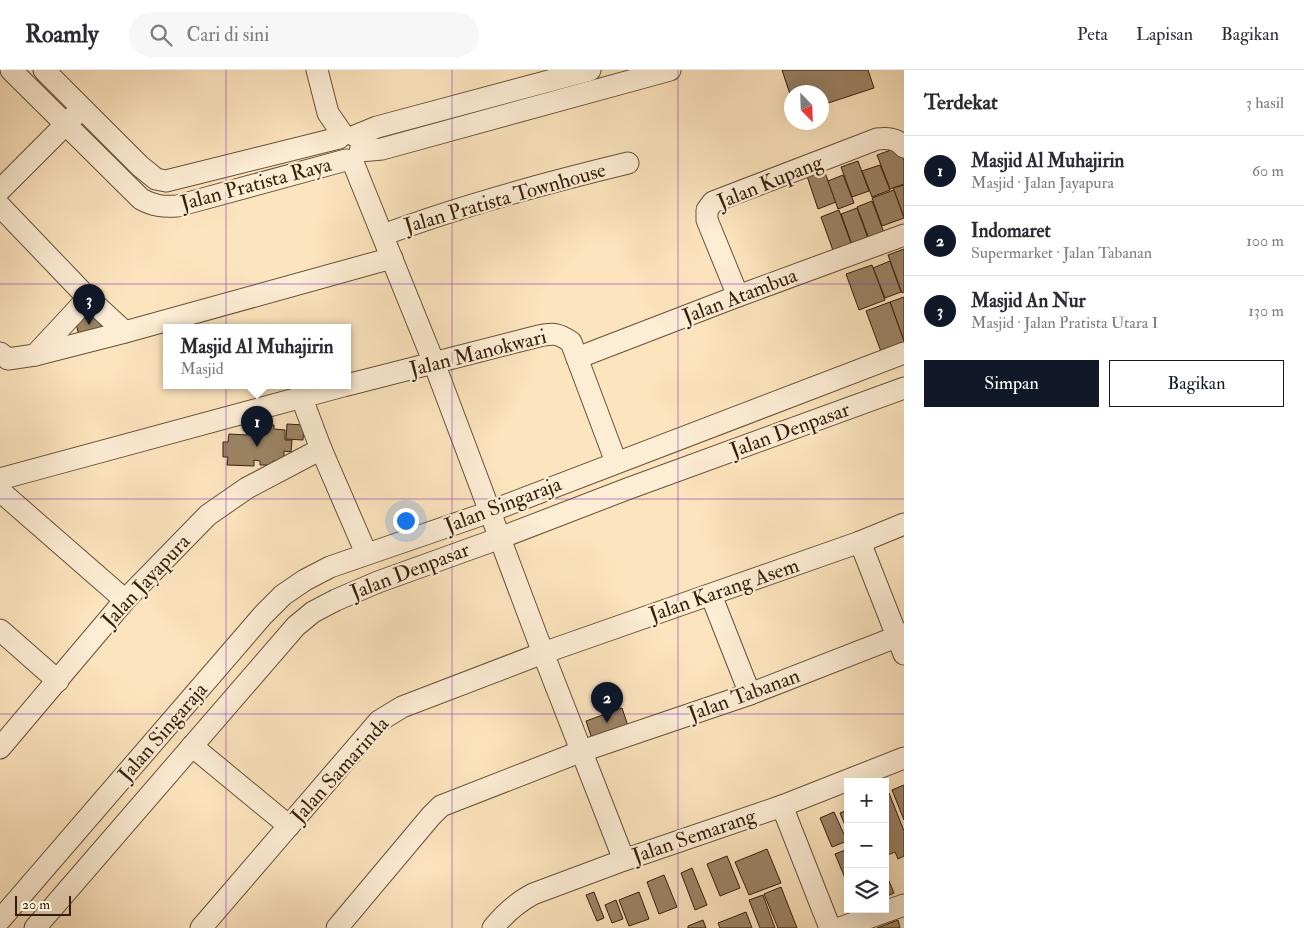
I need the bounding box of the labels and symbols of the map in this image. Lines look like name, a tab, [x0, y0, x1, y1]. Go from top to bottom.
north arrow	[784, 85, 829, 130]
street label: Jalan Kupang	[712, 148, 827, 216]
street label: Jalan Pratista Raya	[177, 151, 335, 217]
street label: Jalan Pratista Townhouse	[400, 156, 609, 240]
street label: Jalan Atambua	[678, 262, 801, 331]
pin: 3	[73, 284, 105, 325]
street label: Jalan Manokwari	[406, 323, 550, 383]
street label: Jalan Denpasar	[725, 396, 854, 464]
pin: 1	[241, 406, 273, 447]
street label: Jalan Singaraja	[440, 470, 566, 540]
your location	[393, 508, 419, 534]
street label: Jalan Jayapura	[95, 528, 196, 634]
street label: Jalan Denpasar	[346, 536, 474, 606]
street label: Jalan Karang Asem	[644, 552, 803, 629]
street label: Jalan Tabanan	[683, 662, 804, 728]
street label: Jalan Singaraja	[112, 676, 214, 788]
pin: 2	[591, 682, 623, 723]
street label: Jalan Samarinda	[284, 711, 395, 830]
street label: Jalan Semarang	[628, 802, 760, 870]
scale bar	[15, 893, 71, 916]

